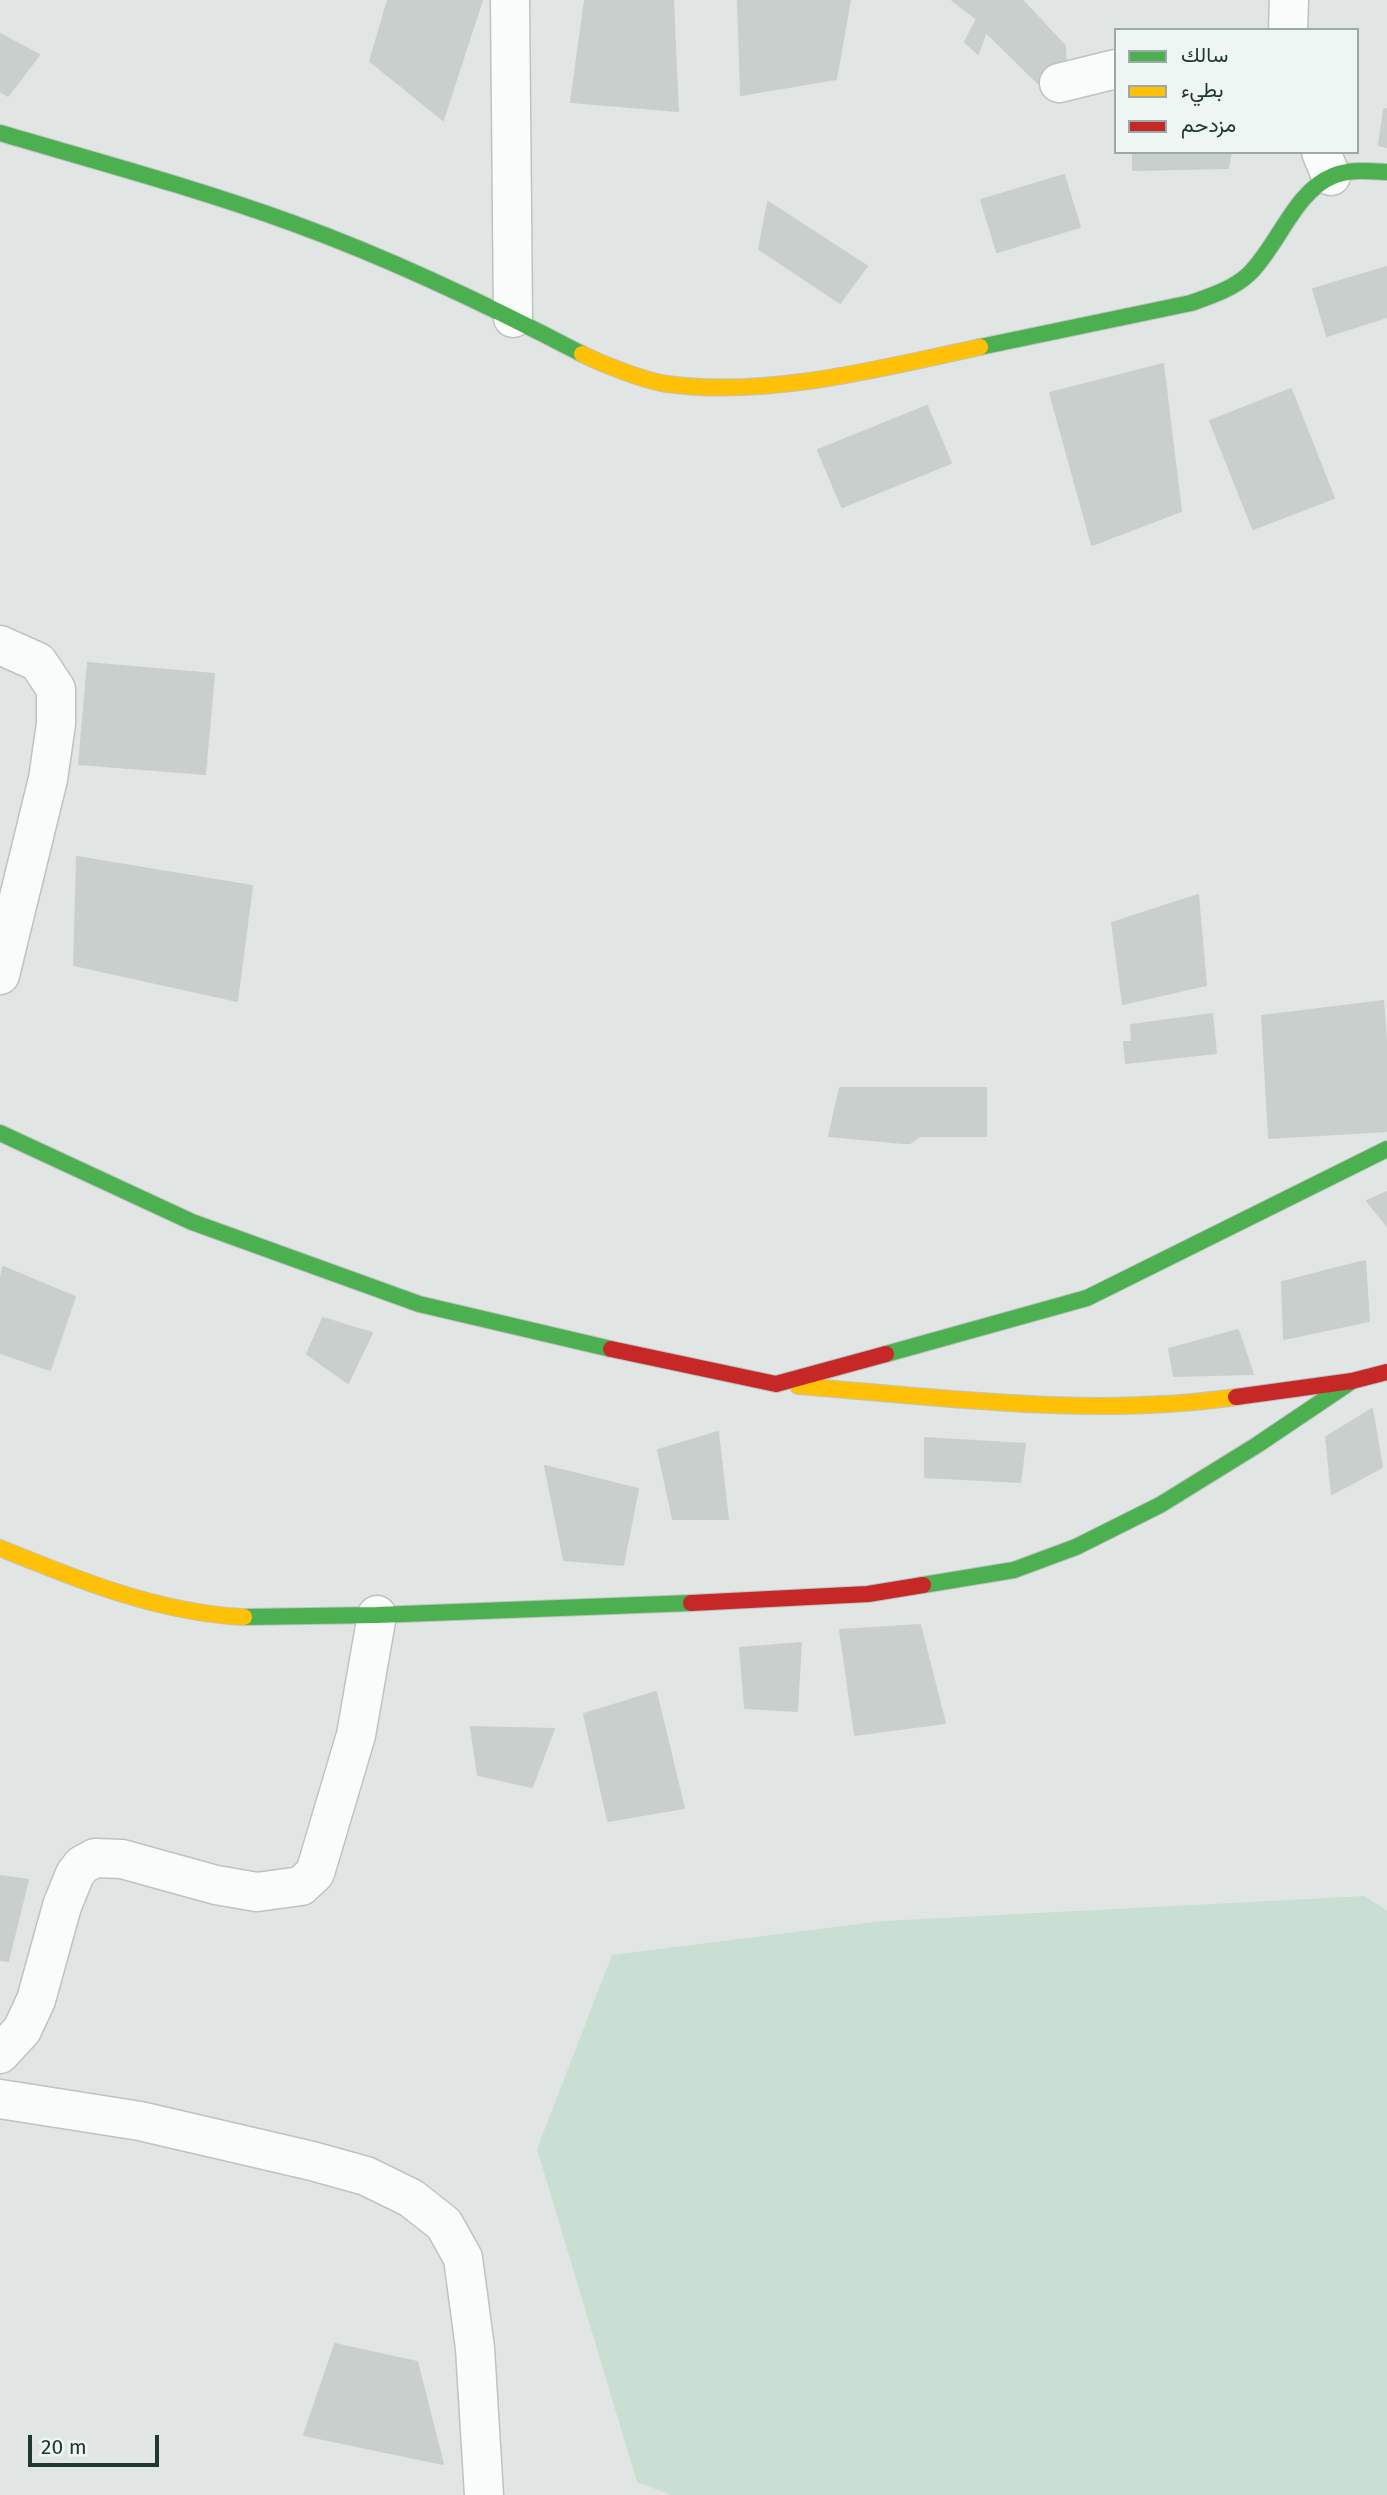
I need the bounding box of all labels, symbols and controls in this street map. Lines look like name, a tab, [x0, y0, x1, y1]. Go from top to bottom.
legend	[1114, 28, 1359, 154]
text: سالك	[1181, 42, 1228, 68]
text: بطيء	[1181, 77, 1224, 103]
text: مزدحم	[1181, 112, 1236, 138]
scale bar	[32, 2422, 163, 2466]
text: 20 m	[41, 2434, 87, 2460]

